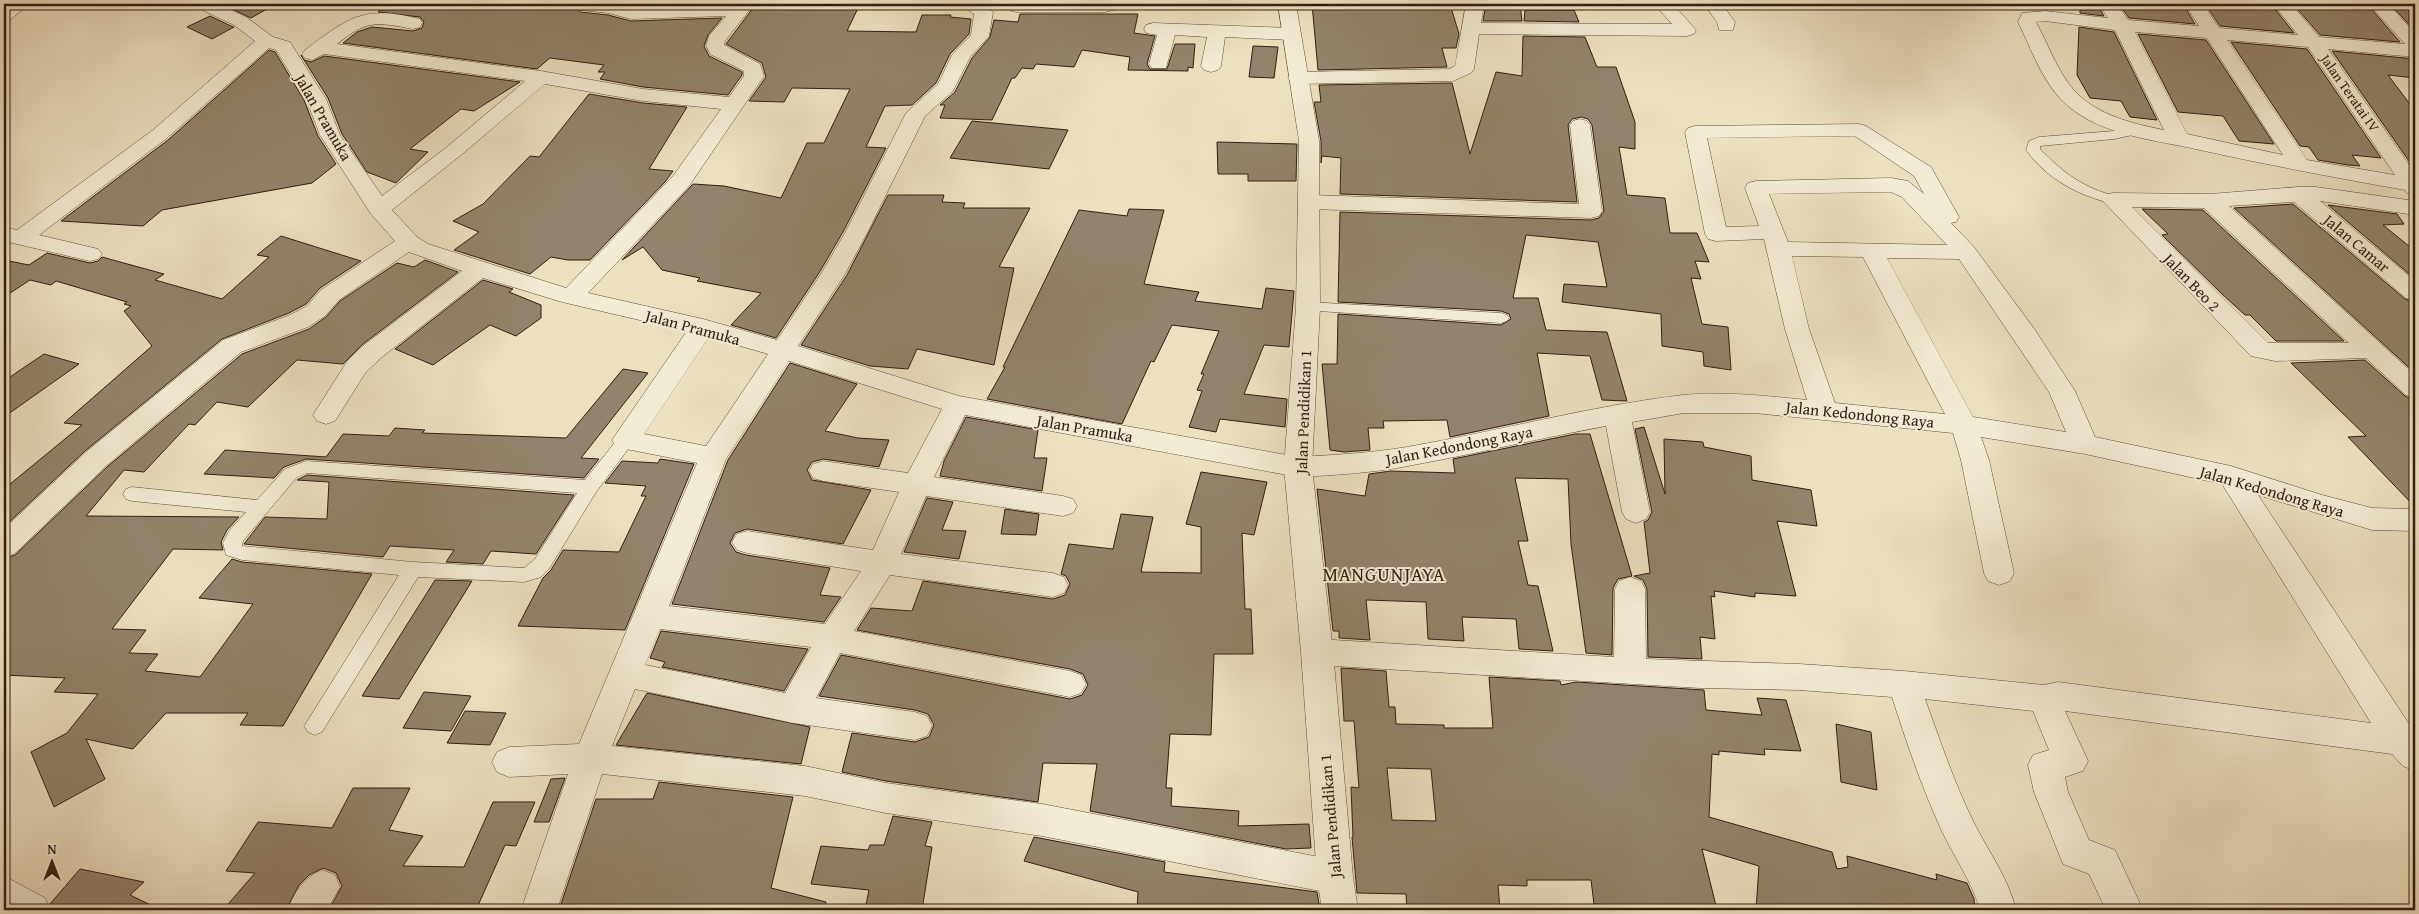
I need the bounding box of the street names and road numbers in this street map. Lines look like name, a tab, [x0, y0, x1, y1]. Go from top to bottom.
street label: Jalan Teratai IV	[2315, 48, 2384, 136]
street label: Jalan Pramuka	[288, 67, 359, 165]
street label: Jalan Camar	[2317, 207, 2396, 278]
street label: Jalan Beo 2	[2157, 246, 2226, 317]
street label: Jalan Pramuka	[641, 302, 743, 351]
street label: Jalan Pendidikan 1	[1289, 350, 1317, 476]
street label: Jalan Kedondong Raya	[1783, 394, 1936, 434]
street label: Jalan Pramuka	[1033, 407, 1135, 448]
street label: Jalan Kedondong Raya	[1382, 419, 1535, 471]
street label: Jalan Kedondong Raya	[2195, 458, 2347, 523]
street label: Jalan Pendidikan 1	[1313, 753, 1348, 881]

